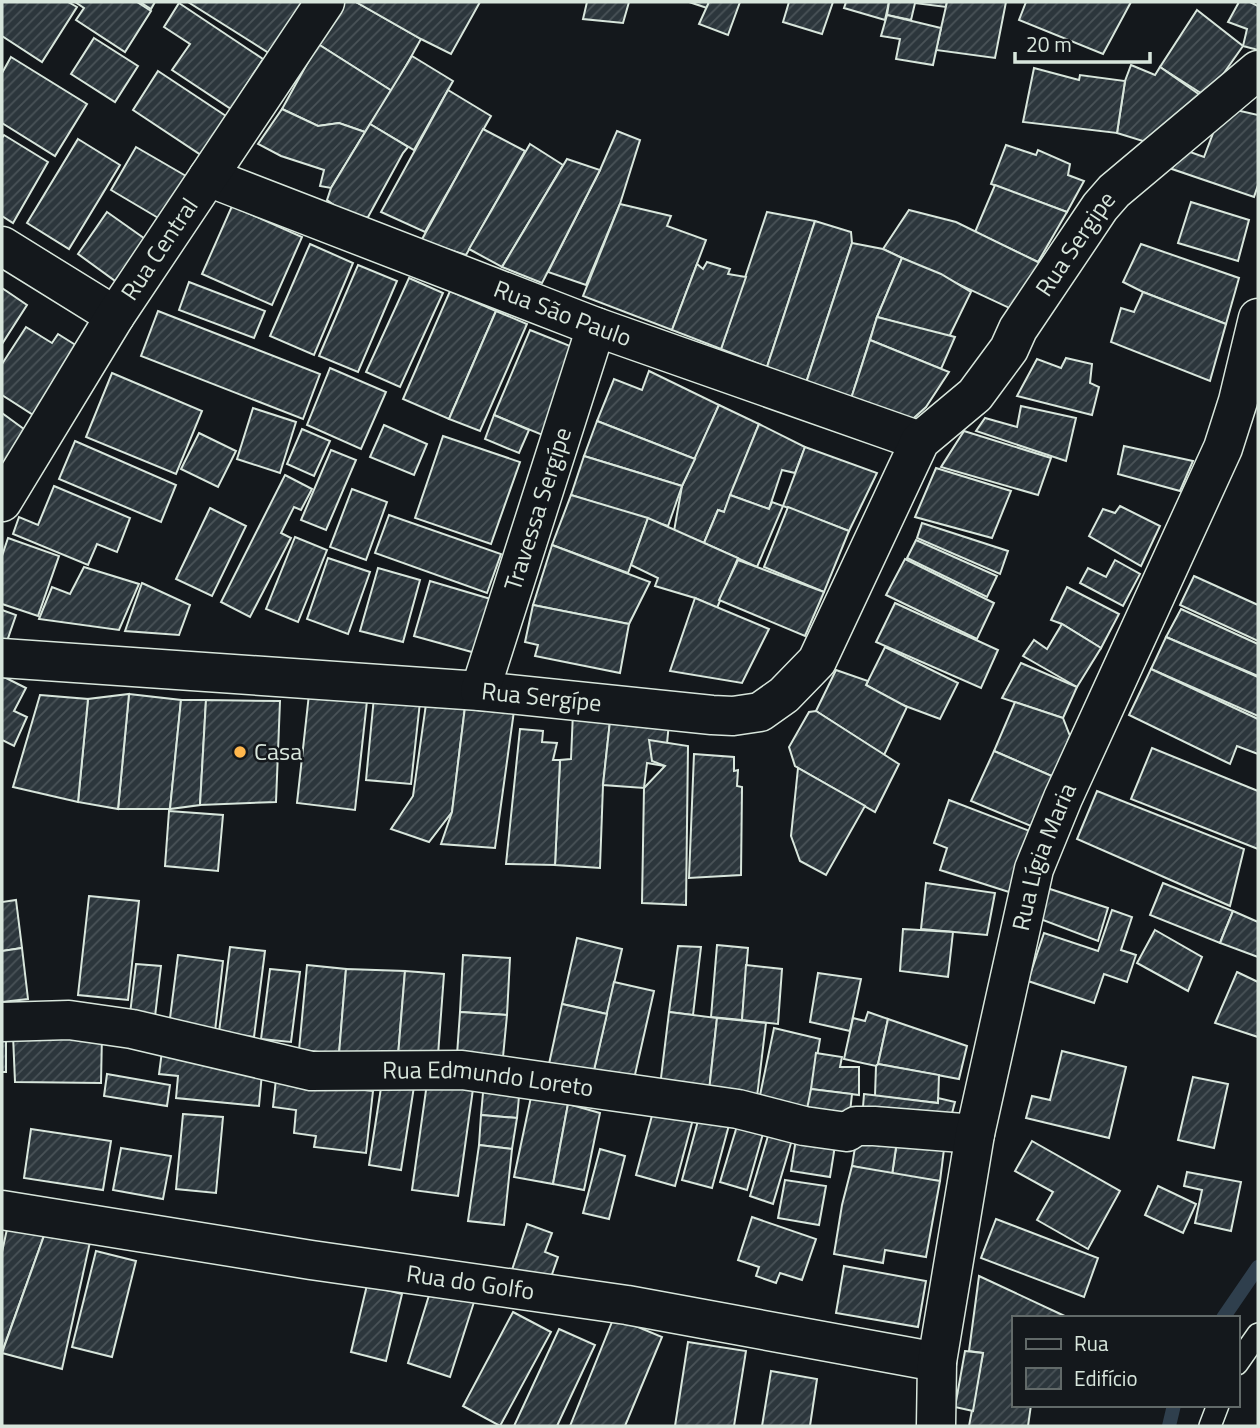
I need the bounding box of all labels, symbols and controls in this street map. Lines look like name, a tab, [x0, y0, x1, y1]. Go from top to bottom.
scale bar	[1015, 21, 1150, 65]
text: 20 m	[1026, 28, 1072, 60]
street label: Rua Sergipe	[1026, 182, 1123, 303]
street label: Rua Central	[111, 190, 206, 307]
street label: Rua São Paulo	[489, 270, 637, 355]
street label: Travessa Sergípe	[494, 422, 580, 595]
street label: Rua Sergípe	[480, 672, 603, 720]
place label: Casa	[254, 733, 302, 769]
marker: Casa	[232, 744, 248, 760]
street label: Rua Lígia Maria	[1002, 777, 1085, 934]
street label: Rua Edmundo Loreto	[382, 1050, 596, 1105]
street label: Rua do Golfo	[404, 1255, 537, 1309]
legend	[1012, 1316, 1239, 1407]
text: Rua	[1074, 1327, 1109, 1359]
text: Edifício	[1074, 1362, 1138, 1394]

